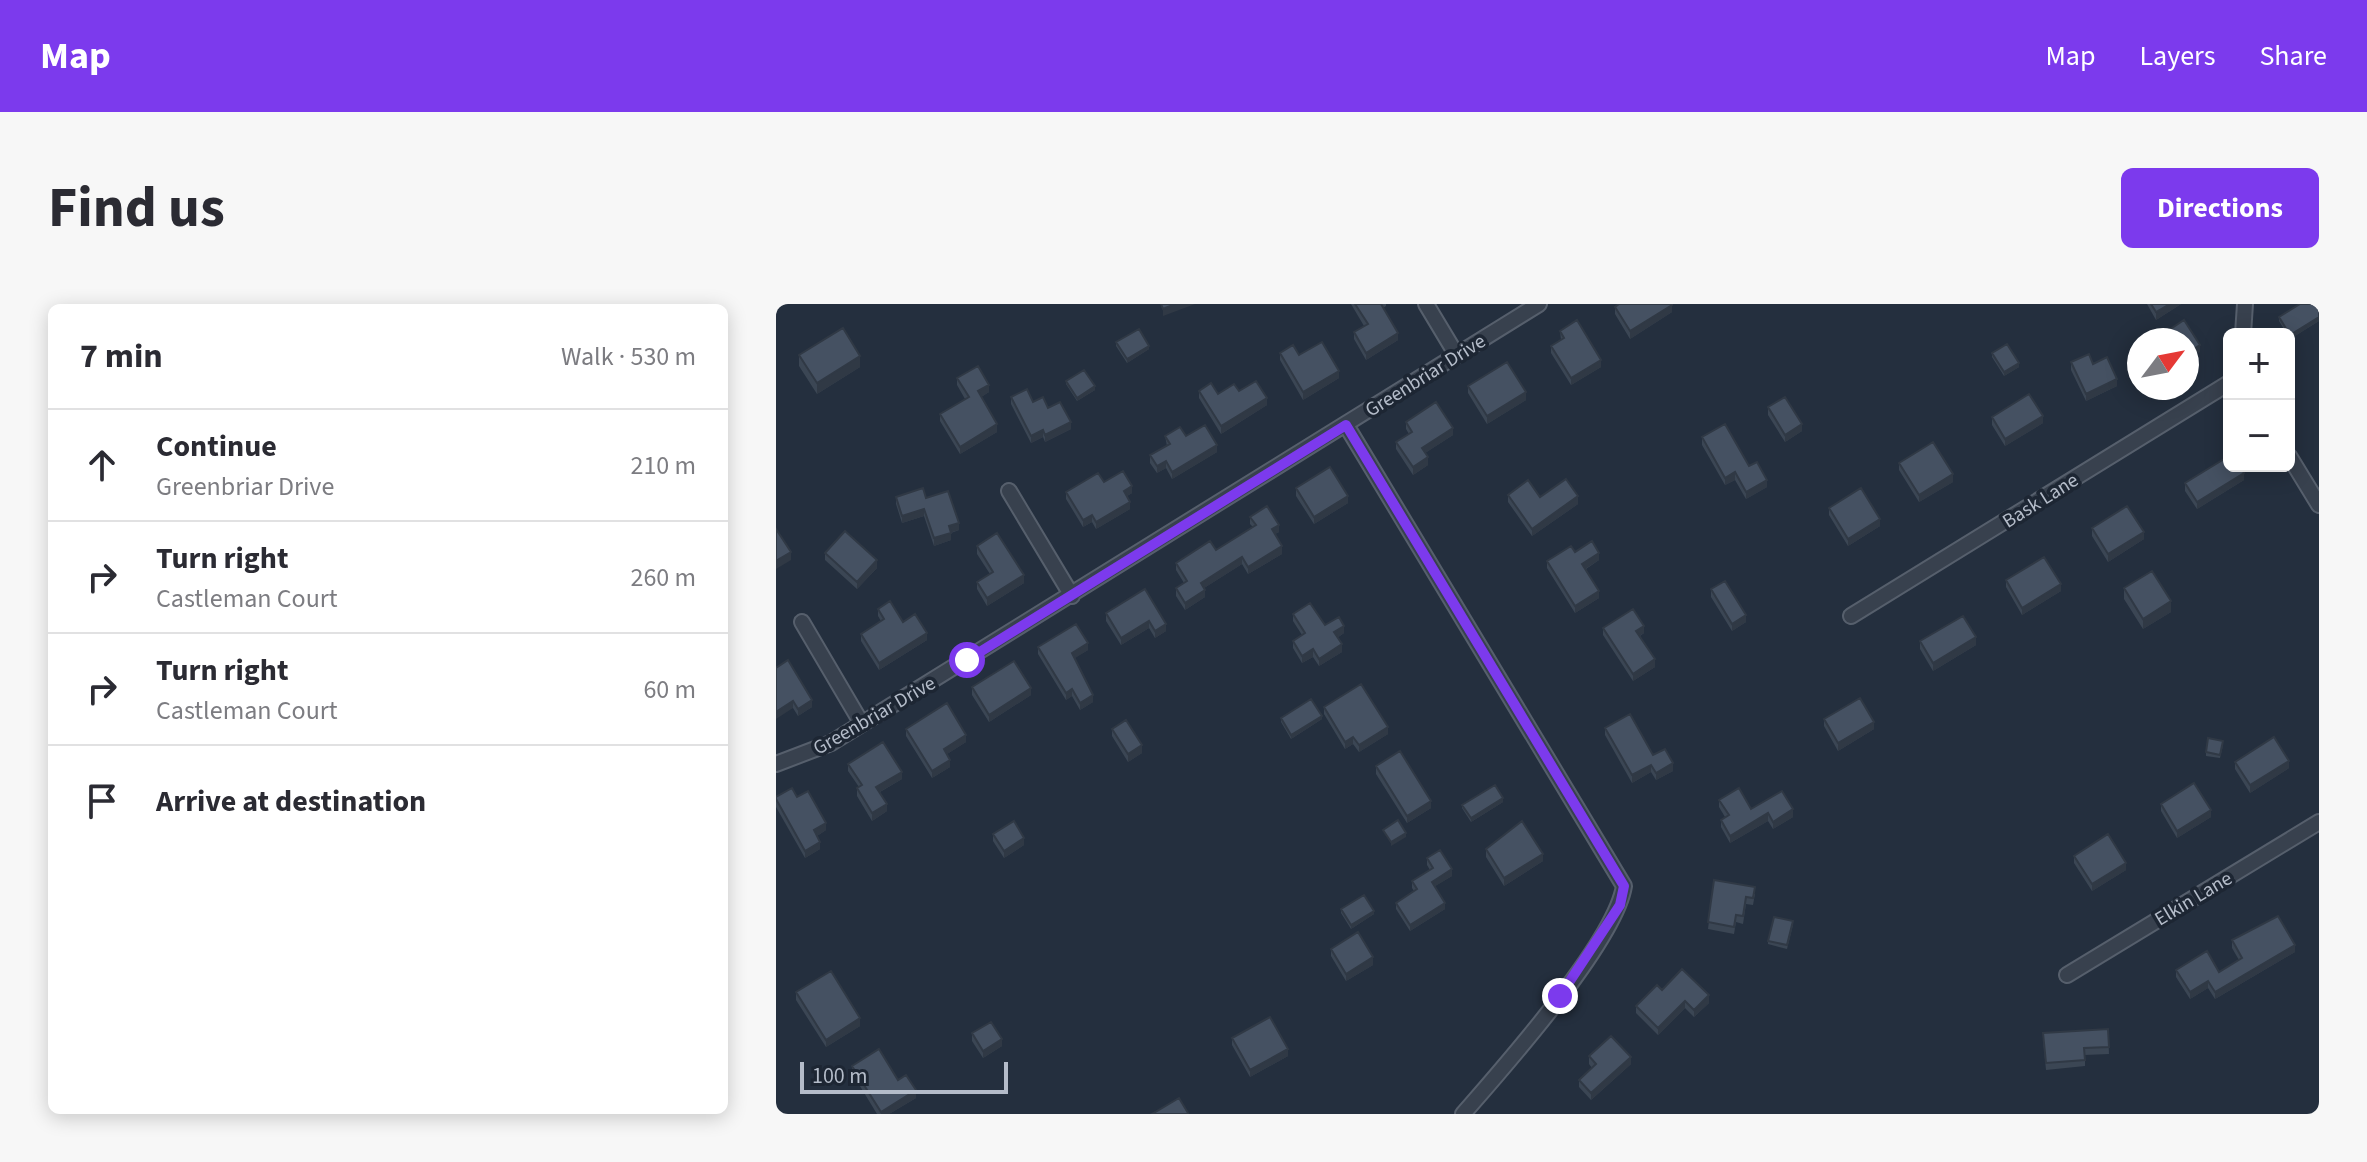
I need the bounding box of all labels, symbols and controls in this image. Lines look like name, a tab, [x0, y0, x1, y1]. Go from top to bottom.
text: Map	[40, 29, 111, 83]
text: Map	[2045, 36, 2095, 76]
text: Layers	[2139, 36, 2215, 76]
text: Share	[2259, 36, 2327, 76]
button: Directions	[2121, 168, 2319, 248]
text: Find us	[48, 169, 225, 248]
street label: Greenbriar Drive	[1360, 328, 1491, 424]
north arrow	[2127, 328, 2199, 400]
map controls	[2223, 328, 2295, 472]
button: +	[2223, 328, 2295, 400]
text: 7 min	[80, 332, 163, 381]
text: Walk · 530 m	[561, 338, 696, 375]
button: −	[2223, 400, 2295, 472]
text: Continue	[156, 425, 277, 468]
icon: ahead	[80, 443, 124, 487]
text: 210 m	[630, 447, 696, 484]
street label: Bask Lane	[1997, 466, 2084, 535]
text: Greenbriar Drive	[156, 468, 334, 505]
text: Turn right	[156, 537, 288, 580]
icon: right	[80, 555, 124, 599]
text: 260 m	[630, 559, 696, 596]
text: Castleman Court	[156, 580, 338, 617]
route start	[949, 642, 985, 678]
text: Turn right	[156, 649, 288, 692]
icon: right	[80, 667, 124, 711]
street label: Greenbriar Drive	[808, 669, 941, 762]
text: 60 m	[643, 671, 696, 708]
text: Castleman Court	[156, 692, 338, 729]
icon: arrive	[80, 779, 124, 823]
text: Arrive at destination	[156, 780, 426, 823]
street label: Elkin Lane	[2149, 865, 2238, 933]
route end	[1542, 978, 1578, 1014]
scale bar	[800, 1058, 1008, 1094]
text: 100 m	[812, 1060, 867, 1092]

